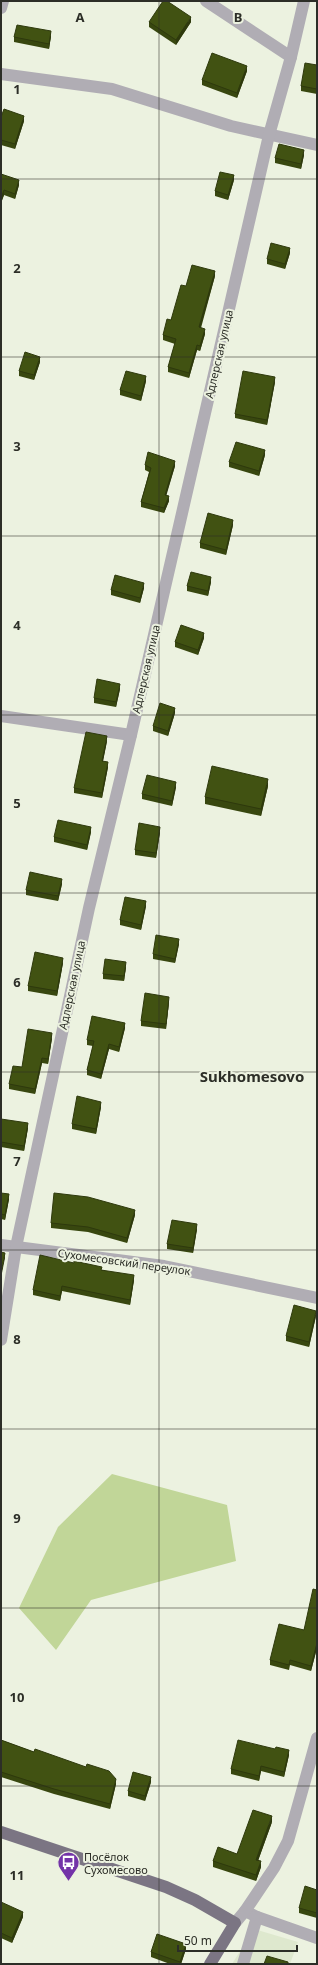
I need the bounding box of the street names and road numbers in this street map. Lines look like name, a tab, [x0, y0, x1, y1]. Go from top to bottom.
street label: Адлерская улица	[201, 308, 236, 400]
street label: Адлерская улица	[128, 623, 163, 715]
street label: Адлерская улица	[55, 939, 88, 1031]
street label: Сухомесовский переулок	[57, 1245, 192, 1278]

